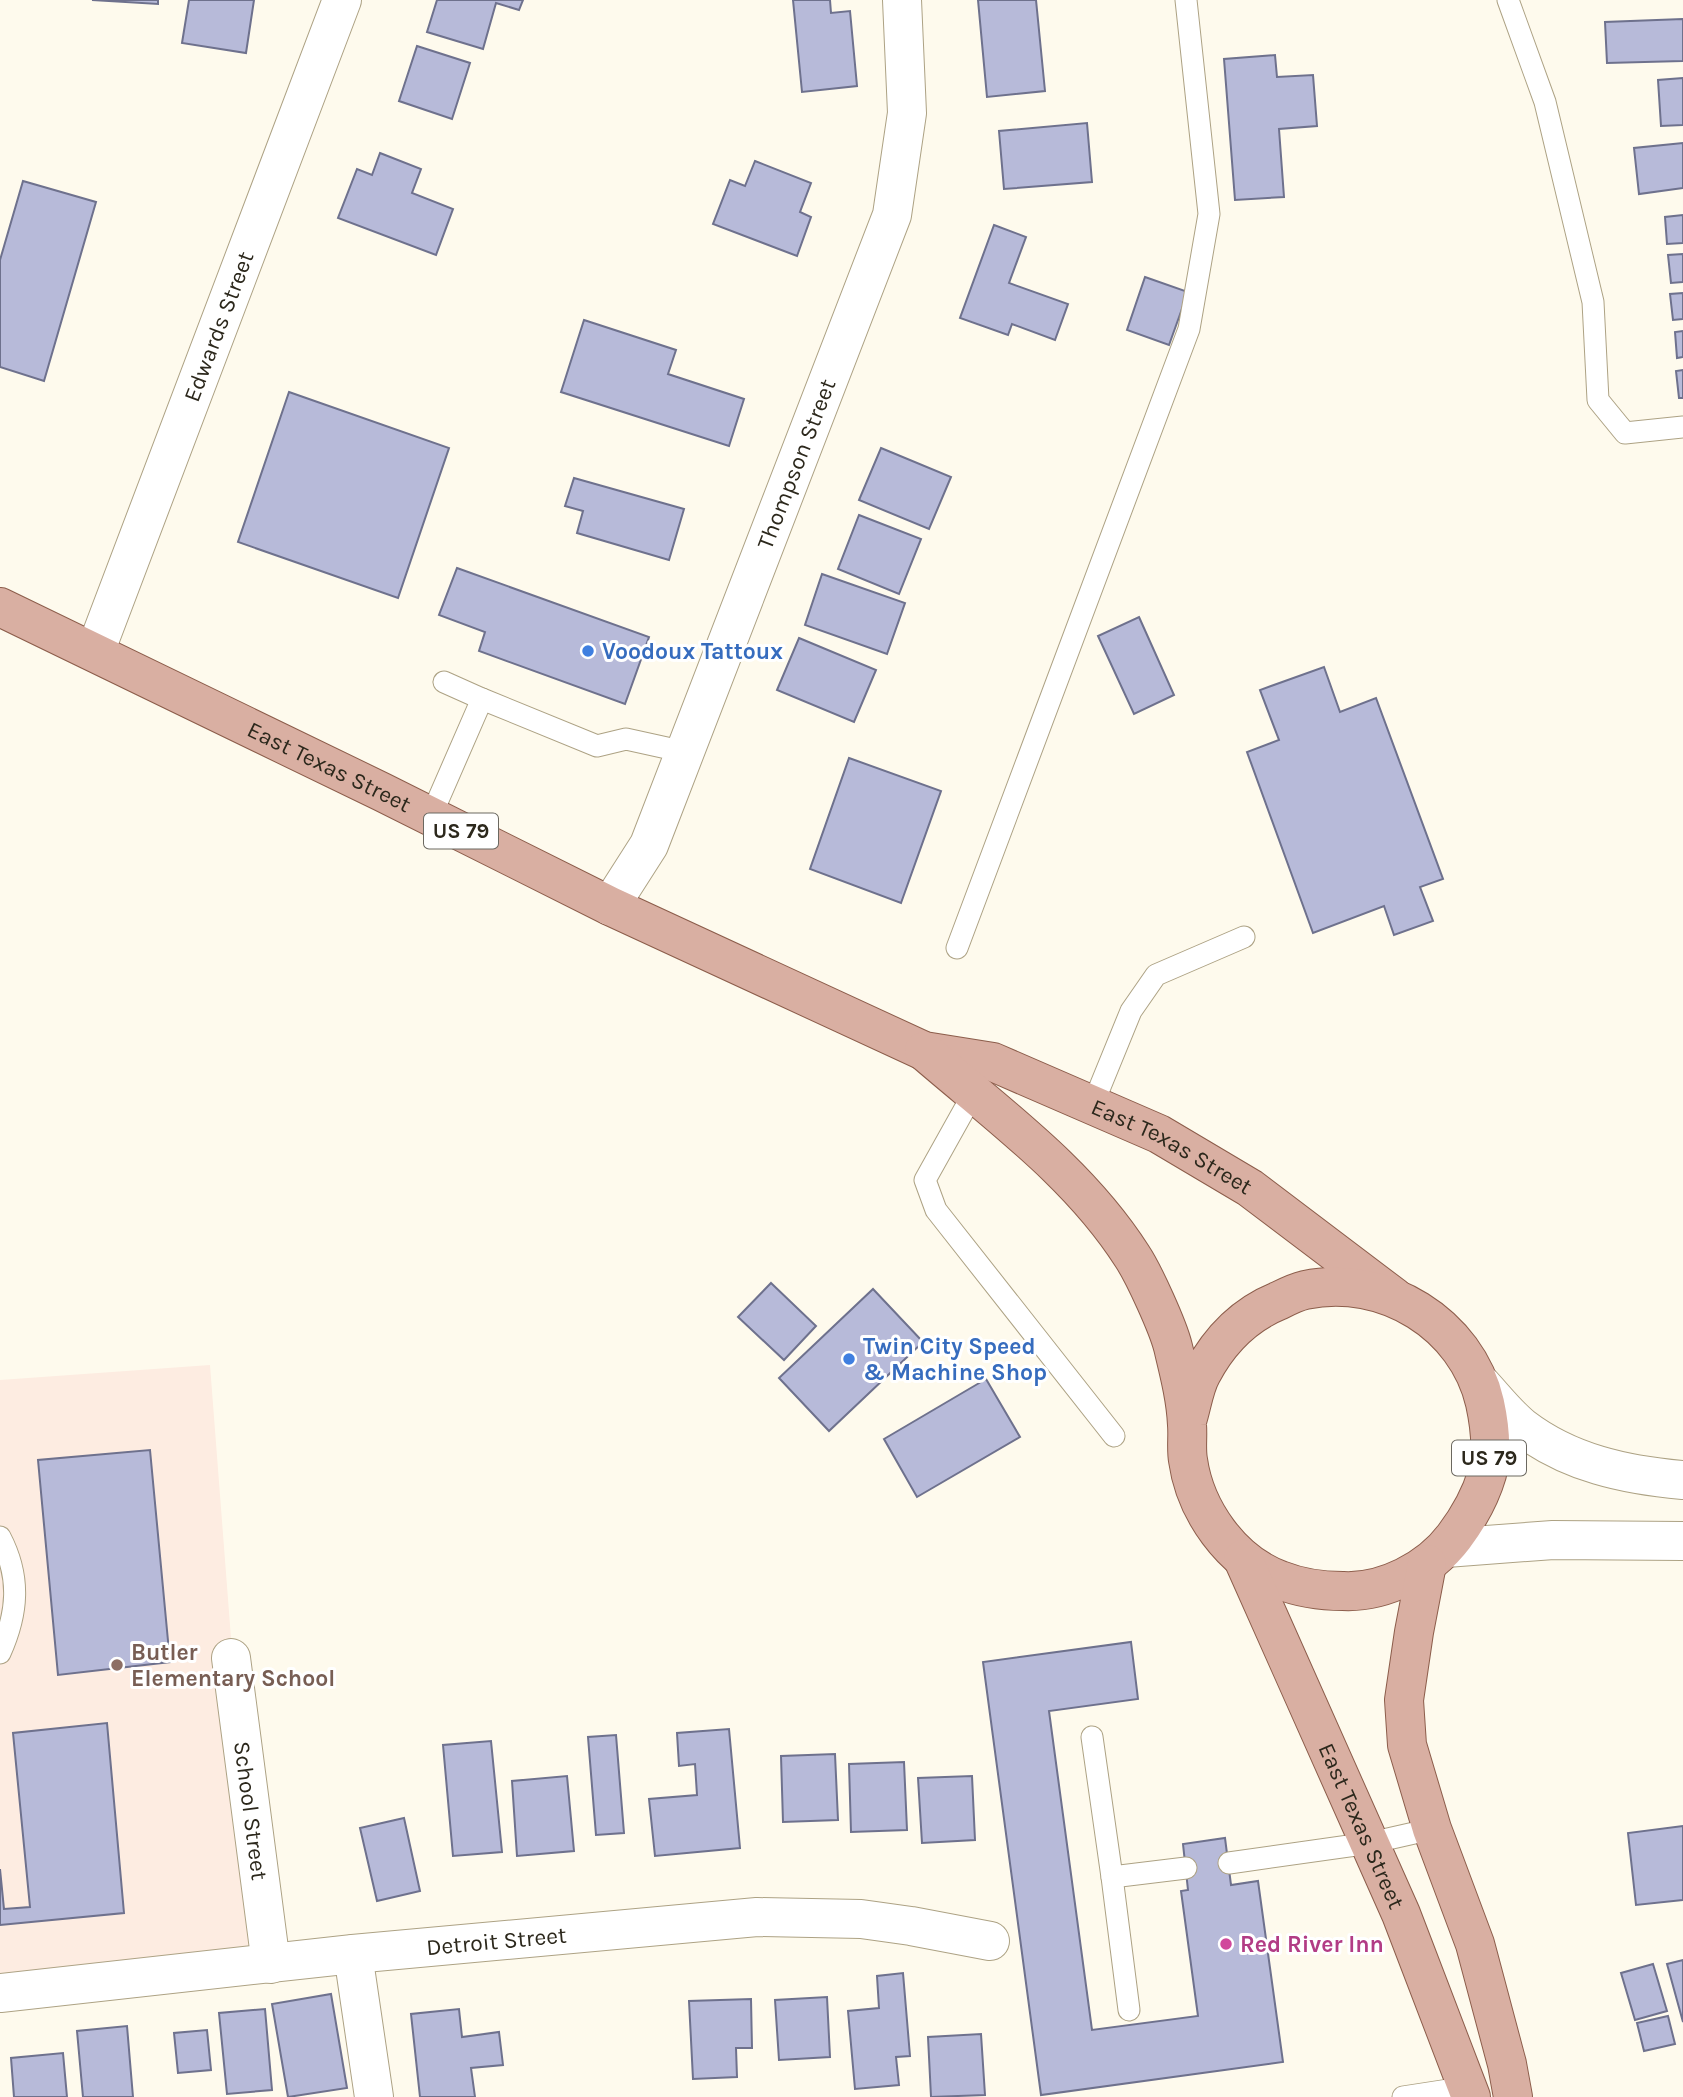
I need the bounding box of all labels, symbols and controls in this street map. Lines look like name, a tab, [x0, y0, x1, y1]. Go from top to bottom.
street label: Edwards Street	[178, 247, 260, 406]
street label: Thompson Street	[751, 375, 842, 553]
place label: Voodoux Tattoux	[602, 638, 783, 665]
marker: Voodoux Tattoux	[580, 643, 596, 659]
street label: East Texas Street	[243, 716, 416, 818]
road number: US 79	[424, 814, 498, 848]
street label: East Texas Street	[1087, 1093, 1257, 1200]
place label: Twin City Speed & Machine Shop	[863, 1333, 1047, 1386]
marker: Twin City Speed & Machine Shop	[841, 1351, 857, 1367]
road number: US 79	[1452, 1440, 1526, 1476]
place label: Butler Elementary School	[131, 1639, 335, 1692]
marker: Butler Elementary School	[109, 1657, 125, 1673]
street label: East Texas Street	[1313, 1739, 1410, 1913]
street label: School Street	[228, 1740, 273, 1882]
street label: Detroit Street	[425, 1921, 568, 1961]
place label: Red River Inn	[1240, 1931, 1384, 1958]
marker: Red River Inn	[1218, 1936, 1234, 1952]

